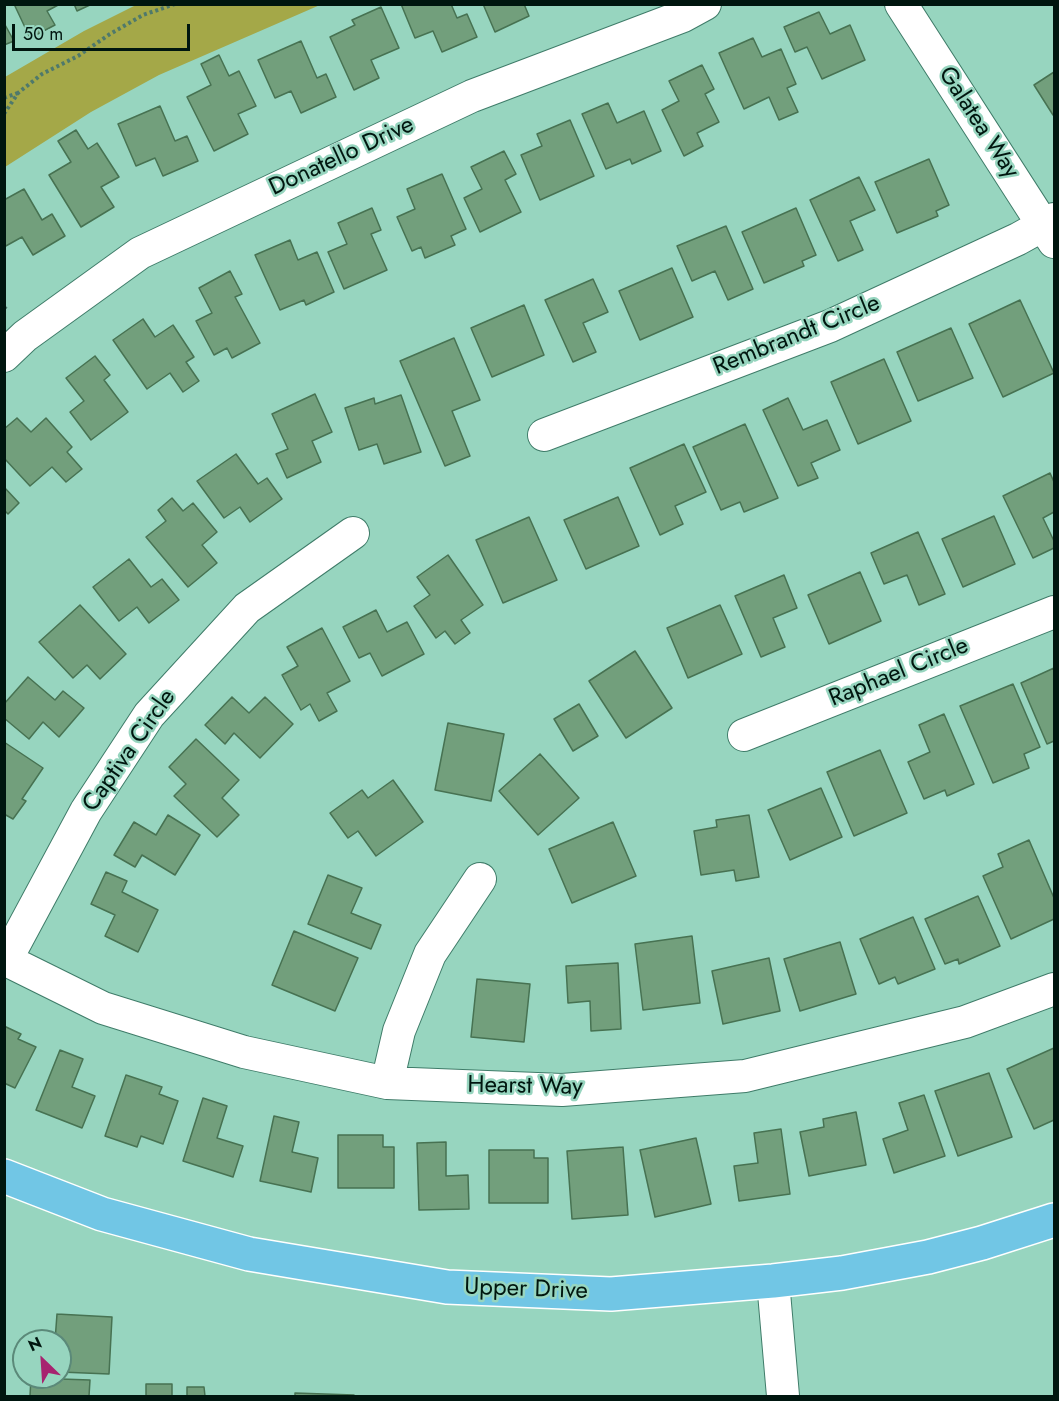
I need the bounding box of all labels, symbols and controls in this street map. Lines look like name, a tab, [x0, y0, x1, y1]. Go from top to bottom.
scale bar	[15, 12, 194, 50]
text: 50 m	[23, 21, 63, 47]
street label: Galatea Way	[931, 62, 1025, 184]
street label: Donatello Drive	[265, 111, 419, 203]
street label: Rembrandt Circle	[709, 289, 885, 383]
street label: Raphael Circle	[825, 632, 973, 714]
street label: Captiva Circle	[77, 684, 183, 818]
street label: Hearst Way	[467, 1072, 583, 1102]
street label: Upper Drive	[464, 1273, 588, 1307]
north arrow	[12, 1329, 72, 1389]
text: N	[24, 1331, 46, 1357]

